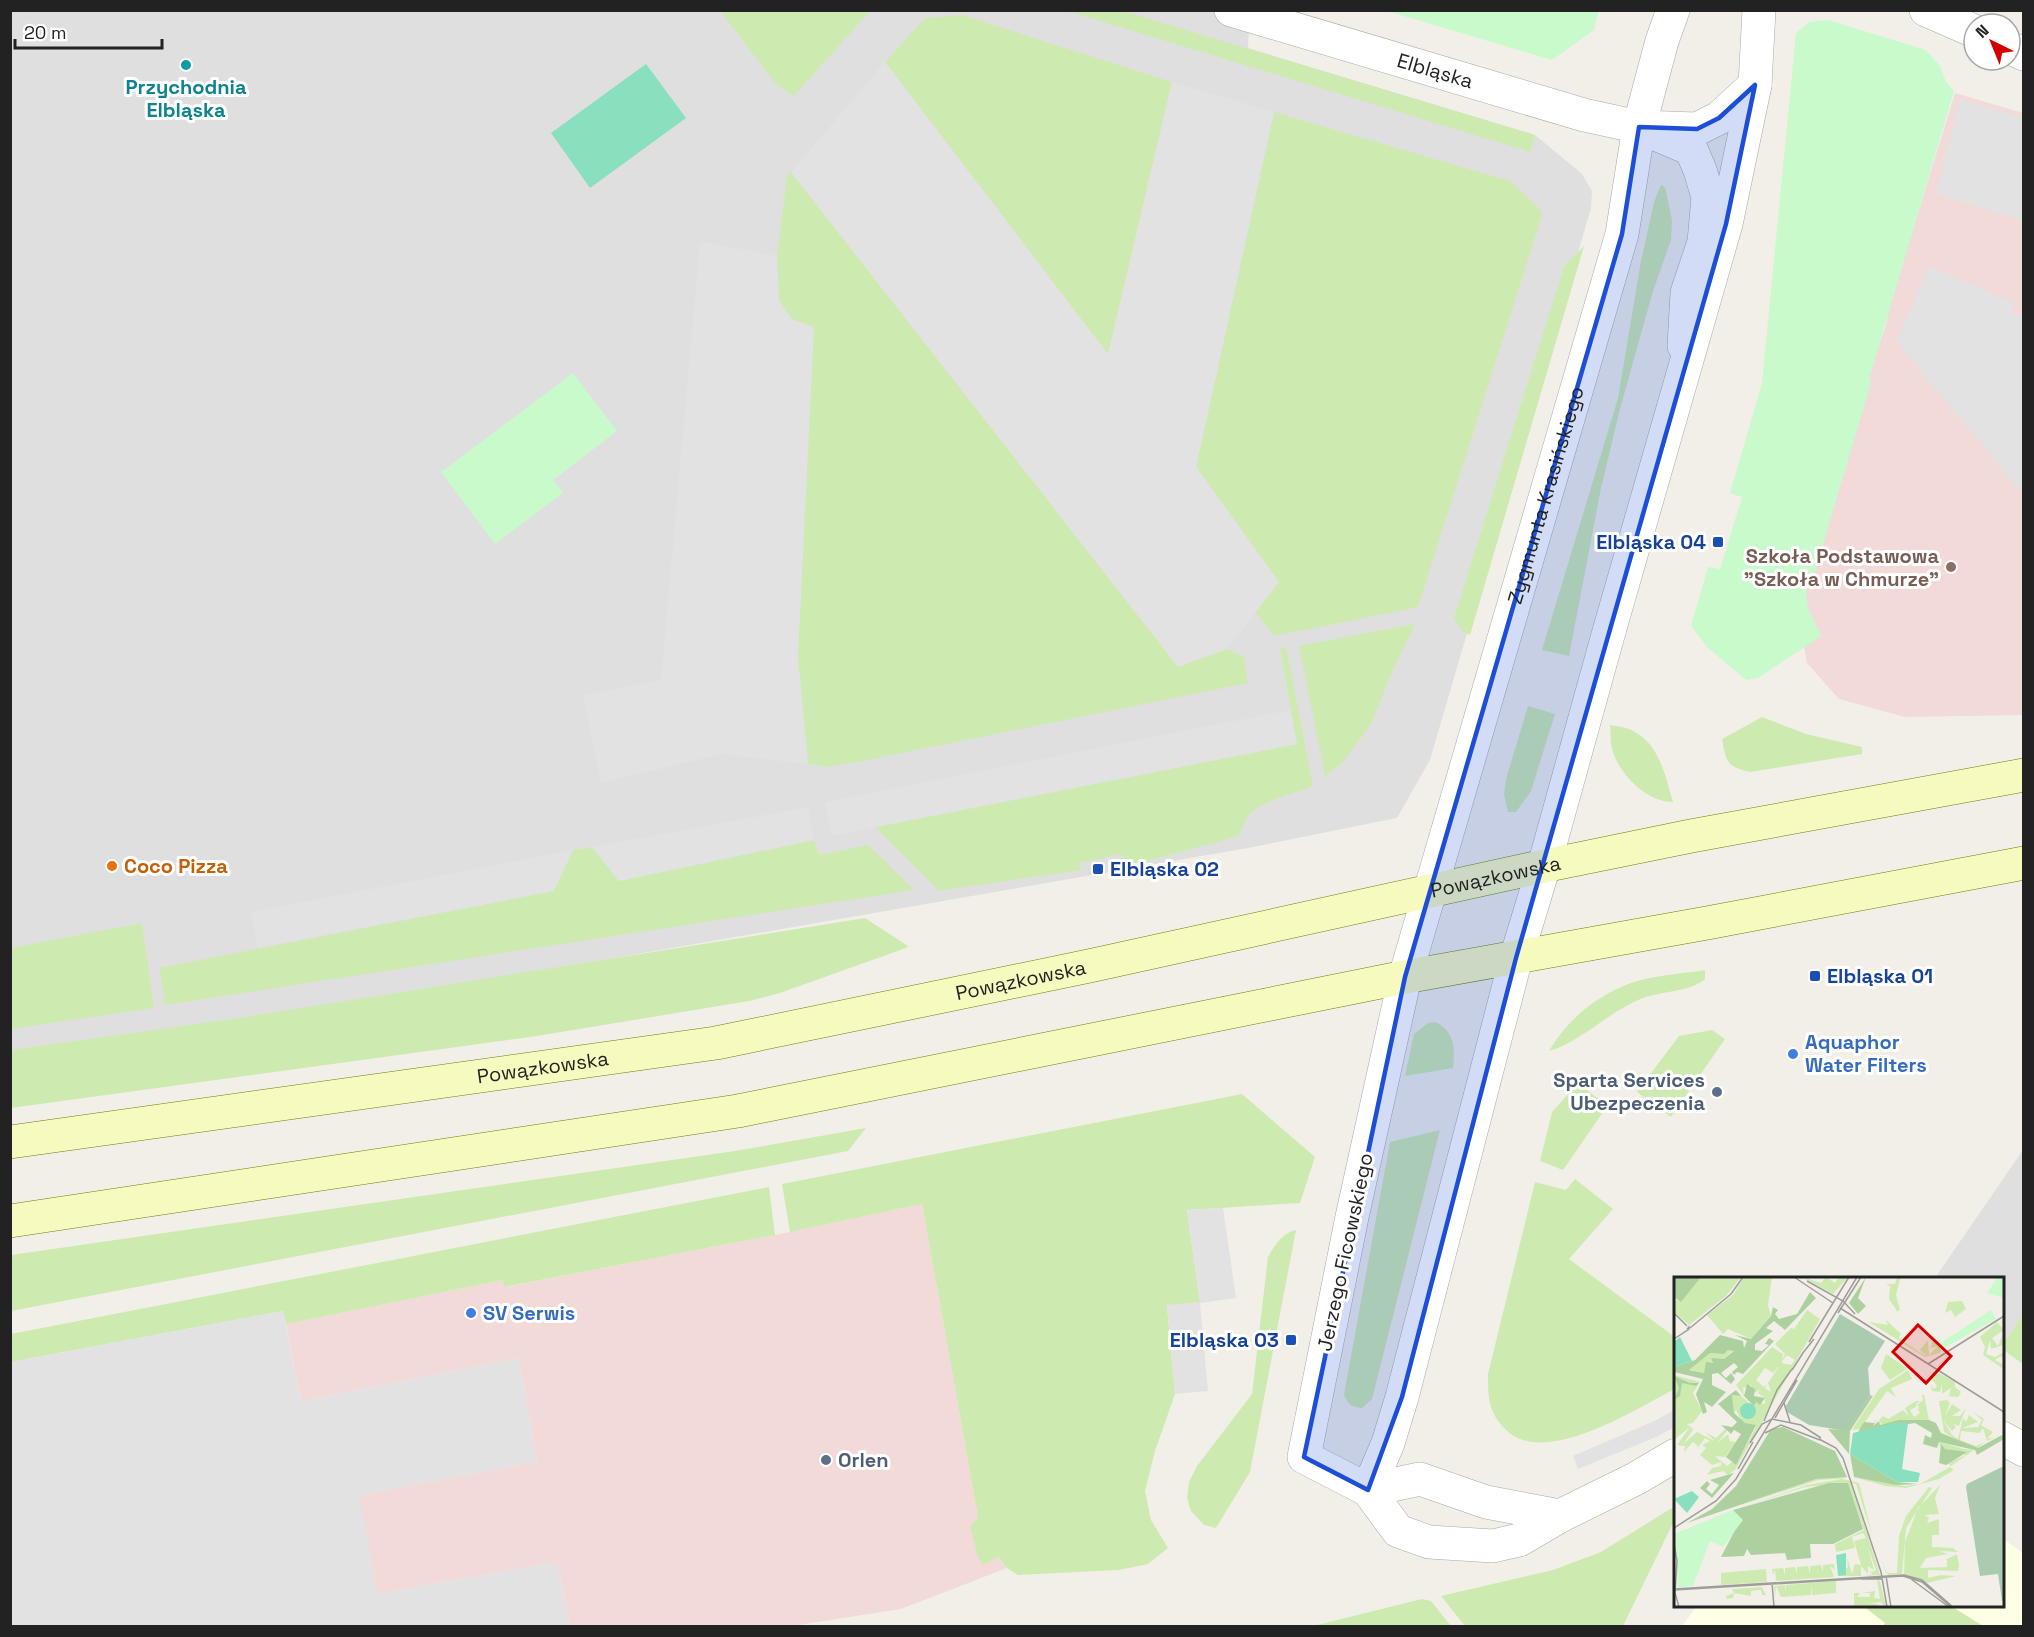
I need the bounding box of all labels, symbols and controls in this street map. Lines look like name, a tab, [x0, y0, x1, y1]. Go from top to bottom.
scale bar	[15, 12, 162, 50]
north arrow	[1962, 12, 2022, 72]
text: N	[1971, 20, 1993, 43]
text: 20 m	[24, 21, 67, 44]
street label: Elbląska	[1394, 47, 1476, 94]
marker: Przychodnia Elbląska	[179, 58, 193, 72]
place label: Przychodnia Elbląska	[126, 74, 247, 123]
street label: Zygmunta Krasińskiego	[1502, 383, 1590, 607]
place label: Elbląska 04	[1596, 529, 1706, 555]
marker: Elbląska 04	[1711, 535, 1725, 549]
place label: Szkoła Podstawowa "Szkoła w Chmurze"	[1744, 543, 1939, 592]
marker: Szkoła Podstawowa "Szkoła w Chmurze"	[1944, 560, 1958, 574]
street label: Powązkowska	[1428, 850, 1563, 904]
place label: Coco Pizza	[124, 853, 228, 879]
place label: Elbląska 02	[1110, 856, 1219, 882]
marker: Coco Pizza	[105, 859, 119, 873]
marker: Elbląska 02	[1091, 862, 1105, 876]
street label: Powązkowska	[953, 954, 1088, 1006]
place label: Elbląska 01	[1827, 963, 1933, 989]
marker: Elbląska 01	[1808, 969, 1822, 983]
place label: Aquaphor Water Filters	[1805, 1029, 1927, 1078]
street label: Powązkowska	[475, 1045, 610, 1089]
marker: Aquaphor Water Filters	[1786, 1047, 1800, 1061]
place label: Sparta Services Ubezpeczenia	[1553, 1067, 1705, 1116]
marker: Sparta Services Ubezpeczenia	[1710, 1085, 1724, 1099]
street label: Jerzego Ficowskiego	[1311, 1151, 1379, 1353]
inset map	[1674, 1277, 2004, 1607]
place label: SV Serwis	[483, 1300, 575, 1326]
marker: SV Serwis	[464, 1306, 478, 1320]
place label: Elbląska 03	[1170, 1327, 1279, 1353]
marker: Elbląska 03	[1284, 1333, 1298, 1347]
place label: Orlen	[838, 1447, 889, 1473]
marker: Orlen	[819, 1453, 833, 1467]

